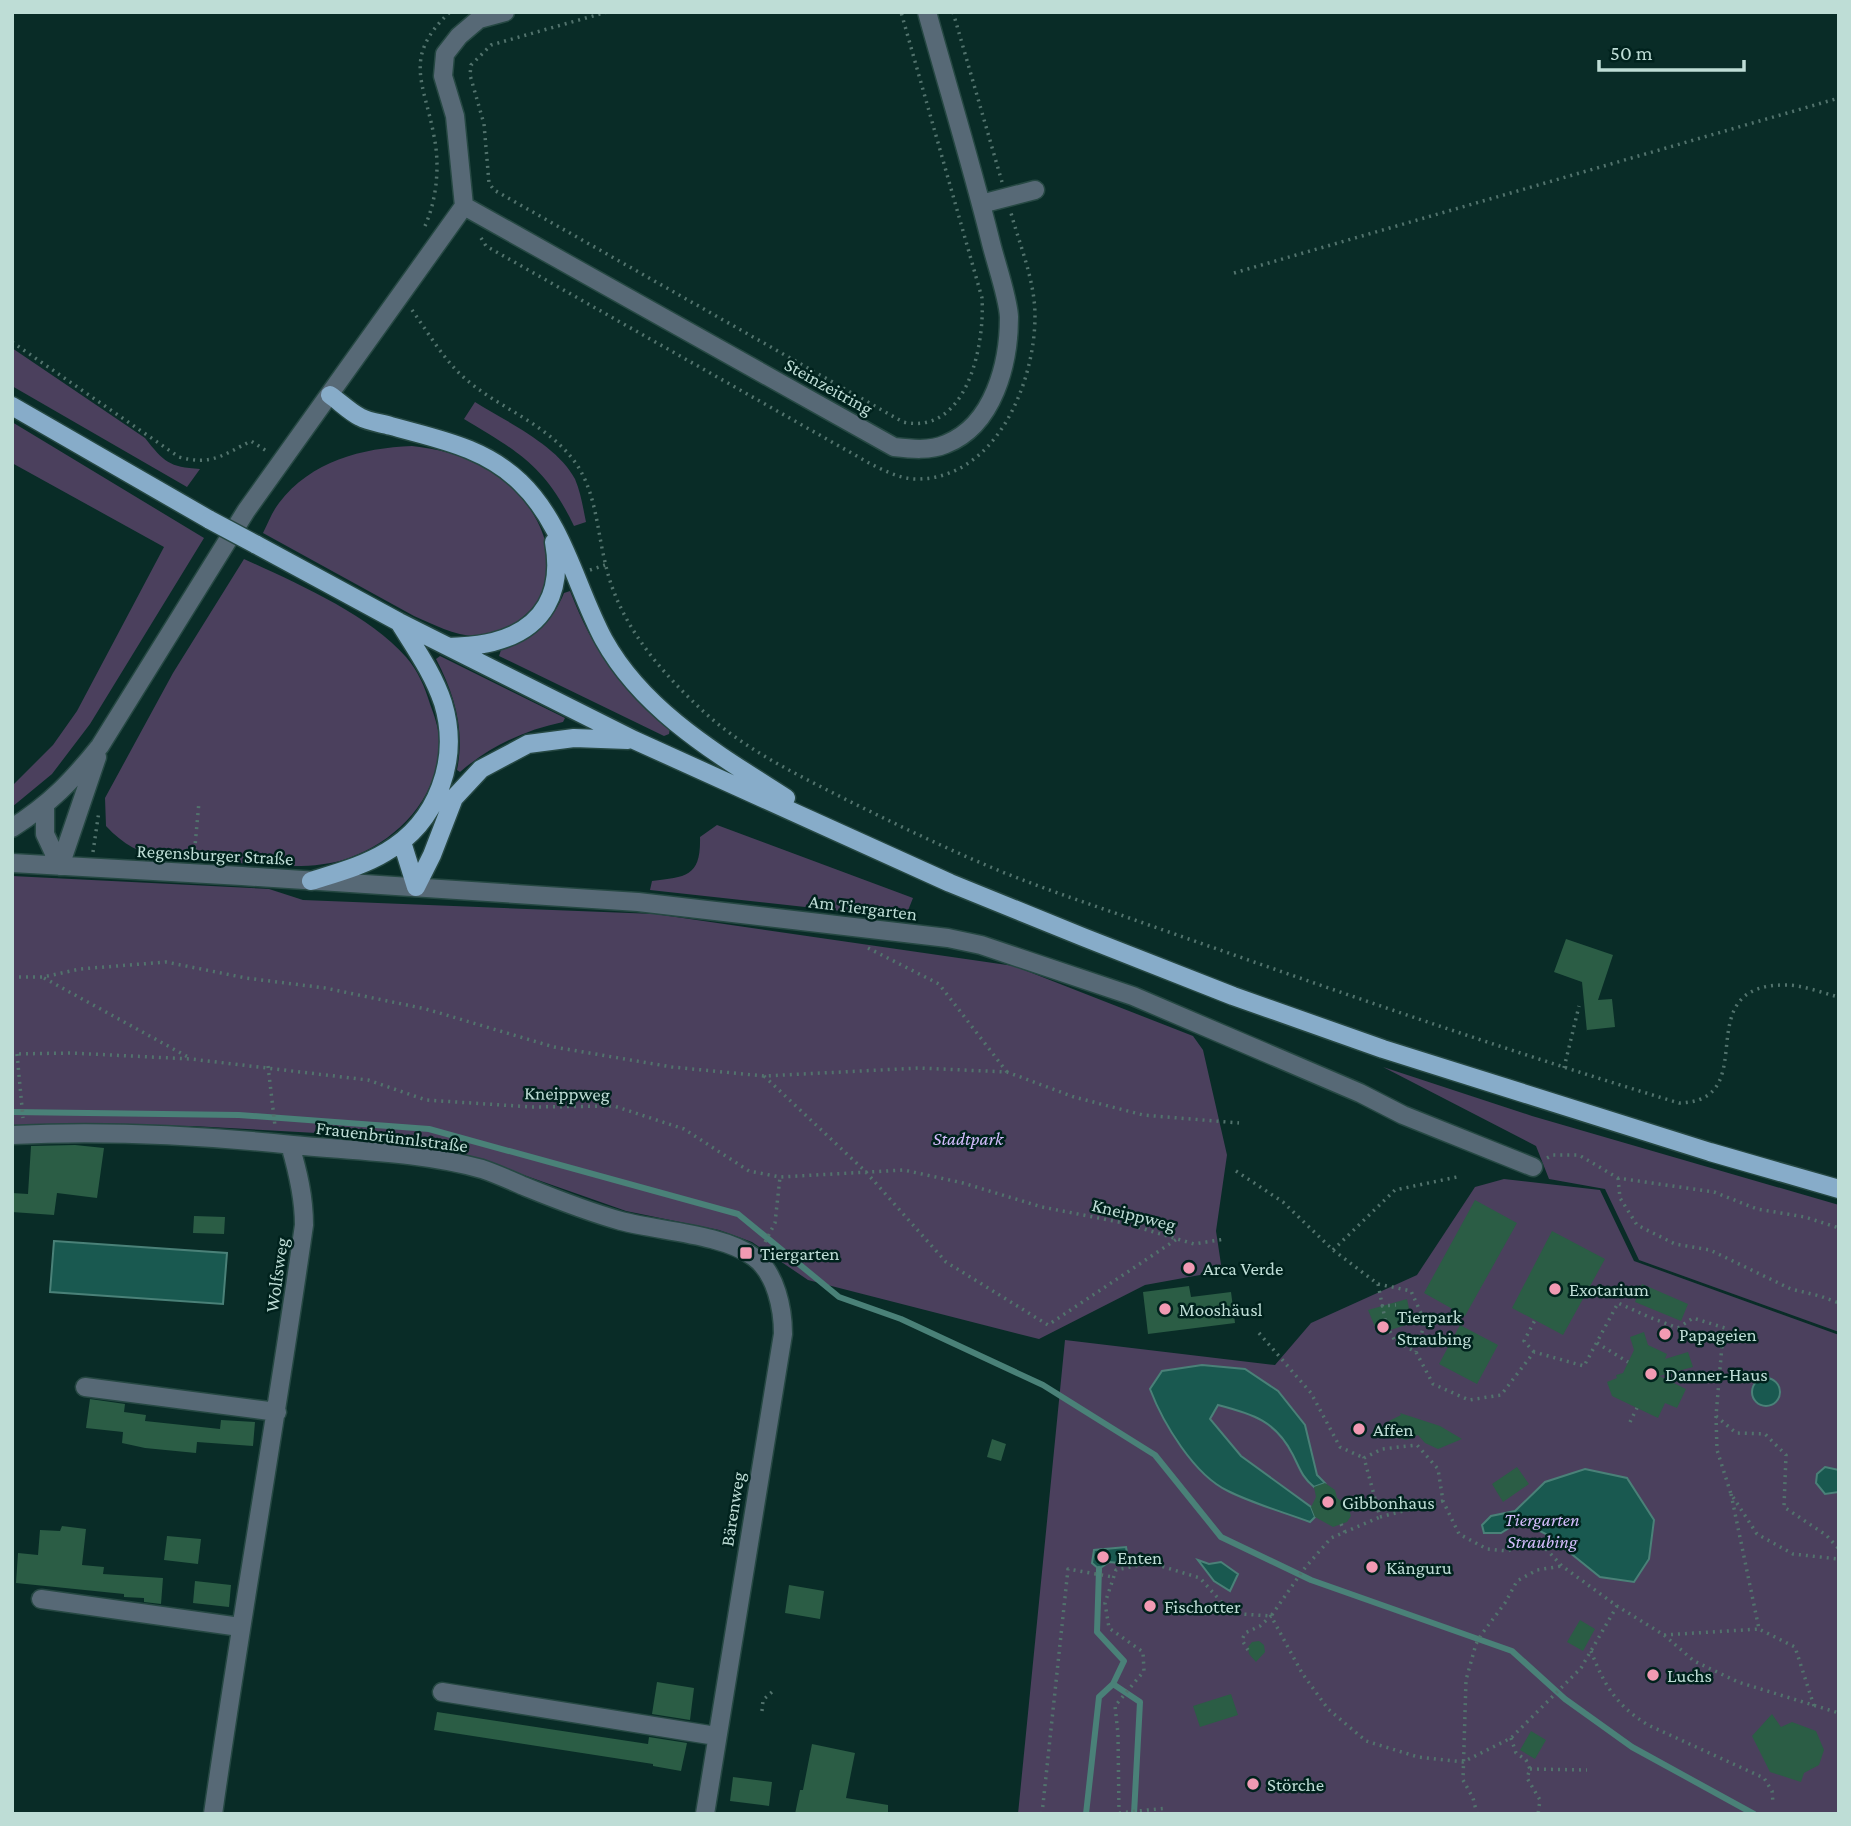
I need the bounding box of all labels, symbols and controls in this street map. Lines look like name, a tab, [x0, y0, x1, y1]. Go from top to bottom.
scale bar	[1599, 28, 1744, 72]
text: 50 m	[1610, 41, 1653, 65]
street label: Steinzeitring	[781, 354, 876, 419]
street label: Regensburger Straße	[136, 840, 294, 869]
street label: Am Tiergarten	[808, 890, 918, 925]
street label: Kneippweg	[524, 1082, 610, 1105]
street label: Frauenbrünnlstraße	[315, 1117, 469, 1156]
park label: Stadtpark	[933, 1128, 1004, 1149]
street label: Kneippweg	[1090, 1194, 1178, 1235]
street label: Wolfsweg	[261, 1236, 292, 1314]
place label: Tiergarten	[760, 1243, 839, 1264]
marker: Tiergarten	[738, 1245, 754, 1261]
place label: Arca Verde	[1203, 1258, 1283, 1279]
marker: Arca Verde	[1181, 1260, 1197, 1276]
place label: Exotarium	[1569, 1279, 1649, 1300]
marker: Exotarium	[1547, 1281, 1563, 1297]
place label: Mooshäusl	[1179, 1299, 1263, 1320]
marker: Mooshäusl	[1157, 1301, 1173, 1317]
place label: Tierpark Straubing	[1397, 1306, 1472, 1349]
marker: Tierpark Straubing	[1375, 1319, 1391, 1335]
place label: Papageien	[1679, 1324, 1757, 1345]
marker: Papageien	[1657, 1326, 1673, 1342]
place label: Danner-Haus	[1665, 1364, 1768, 1385]
marker: Danner-Haus	[1643, 1366, 1659, 1382]
place label: Affen	[1373, 1419, 1414, 1440]
marker: Affen	[1351, 1421, 1367, 1437]
street label: Bärenweg	[716, 1470, 749, 1548]
place label: Gibbonhaus	[1342, 1492, 1435, 1513]
marker: Gibbonhaus	[1320, 1494, 1336, 1510]
park label: Tiergarten Straubing	[1504, 1509, 1580, 1552]
place label: Enten	[1117, 1547, 1162, 1568]
marker: Enten	[1095, 1549, 1111, 1565]
place label: Känguru	[1386, 1557, 1452, 1578]
marker: Känguru	[1364, 1559, 1380, 1575]
place label: Fischotter	[1164, 1596, 1241, 1617]
marker: Fischotter	[1142, 1598, 1158, 1614]
place label: Luchs	[1667, 1665, 1712, 1686]
marker: Luchs	[1645, 1667, 1661, 1683]
place label: Störche	[1267, 1774, 1324, 1795]
marker: Störche	[1245, 1776, 1261, 1792]

